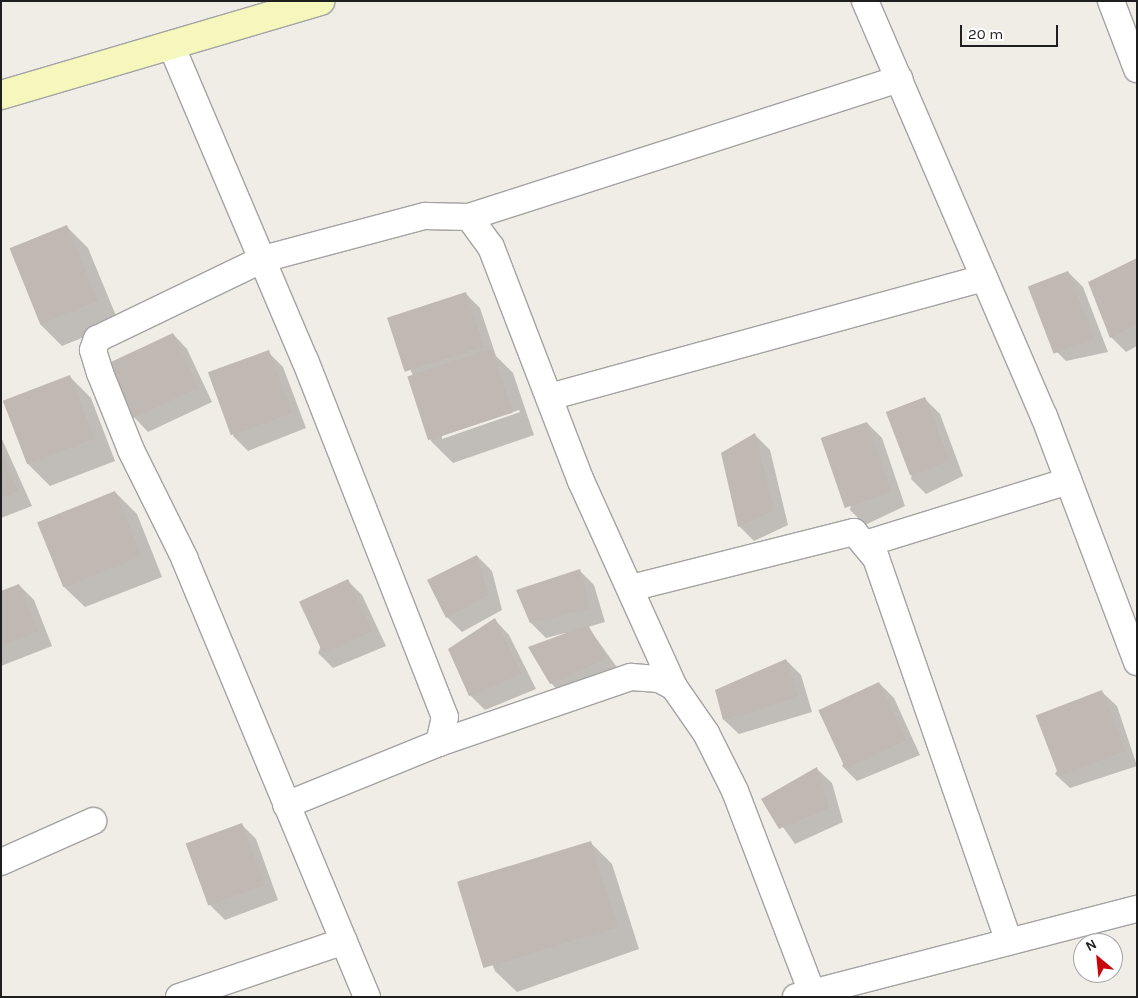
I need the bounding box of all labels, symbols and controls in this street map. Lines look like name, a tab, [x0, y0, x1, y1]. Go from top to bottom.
scale bar	[963, 15, 1060, 47]
text: 20 m	[968, 25, 1003, 43]
north arrow	[1073, 933, 1123, 983]
text: N	[1083, 935, 1100, 955]

